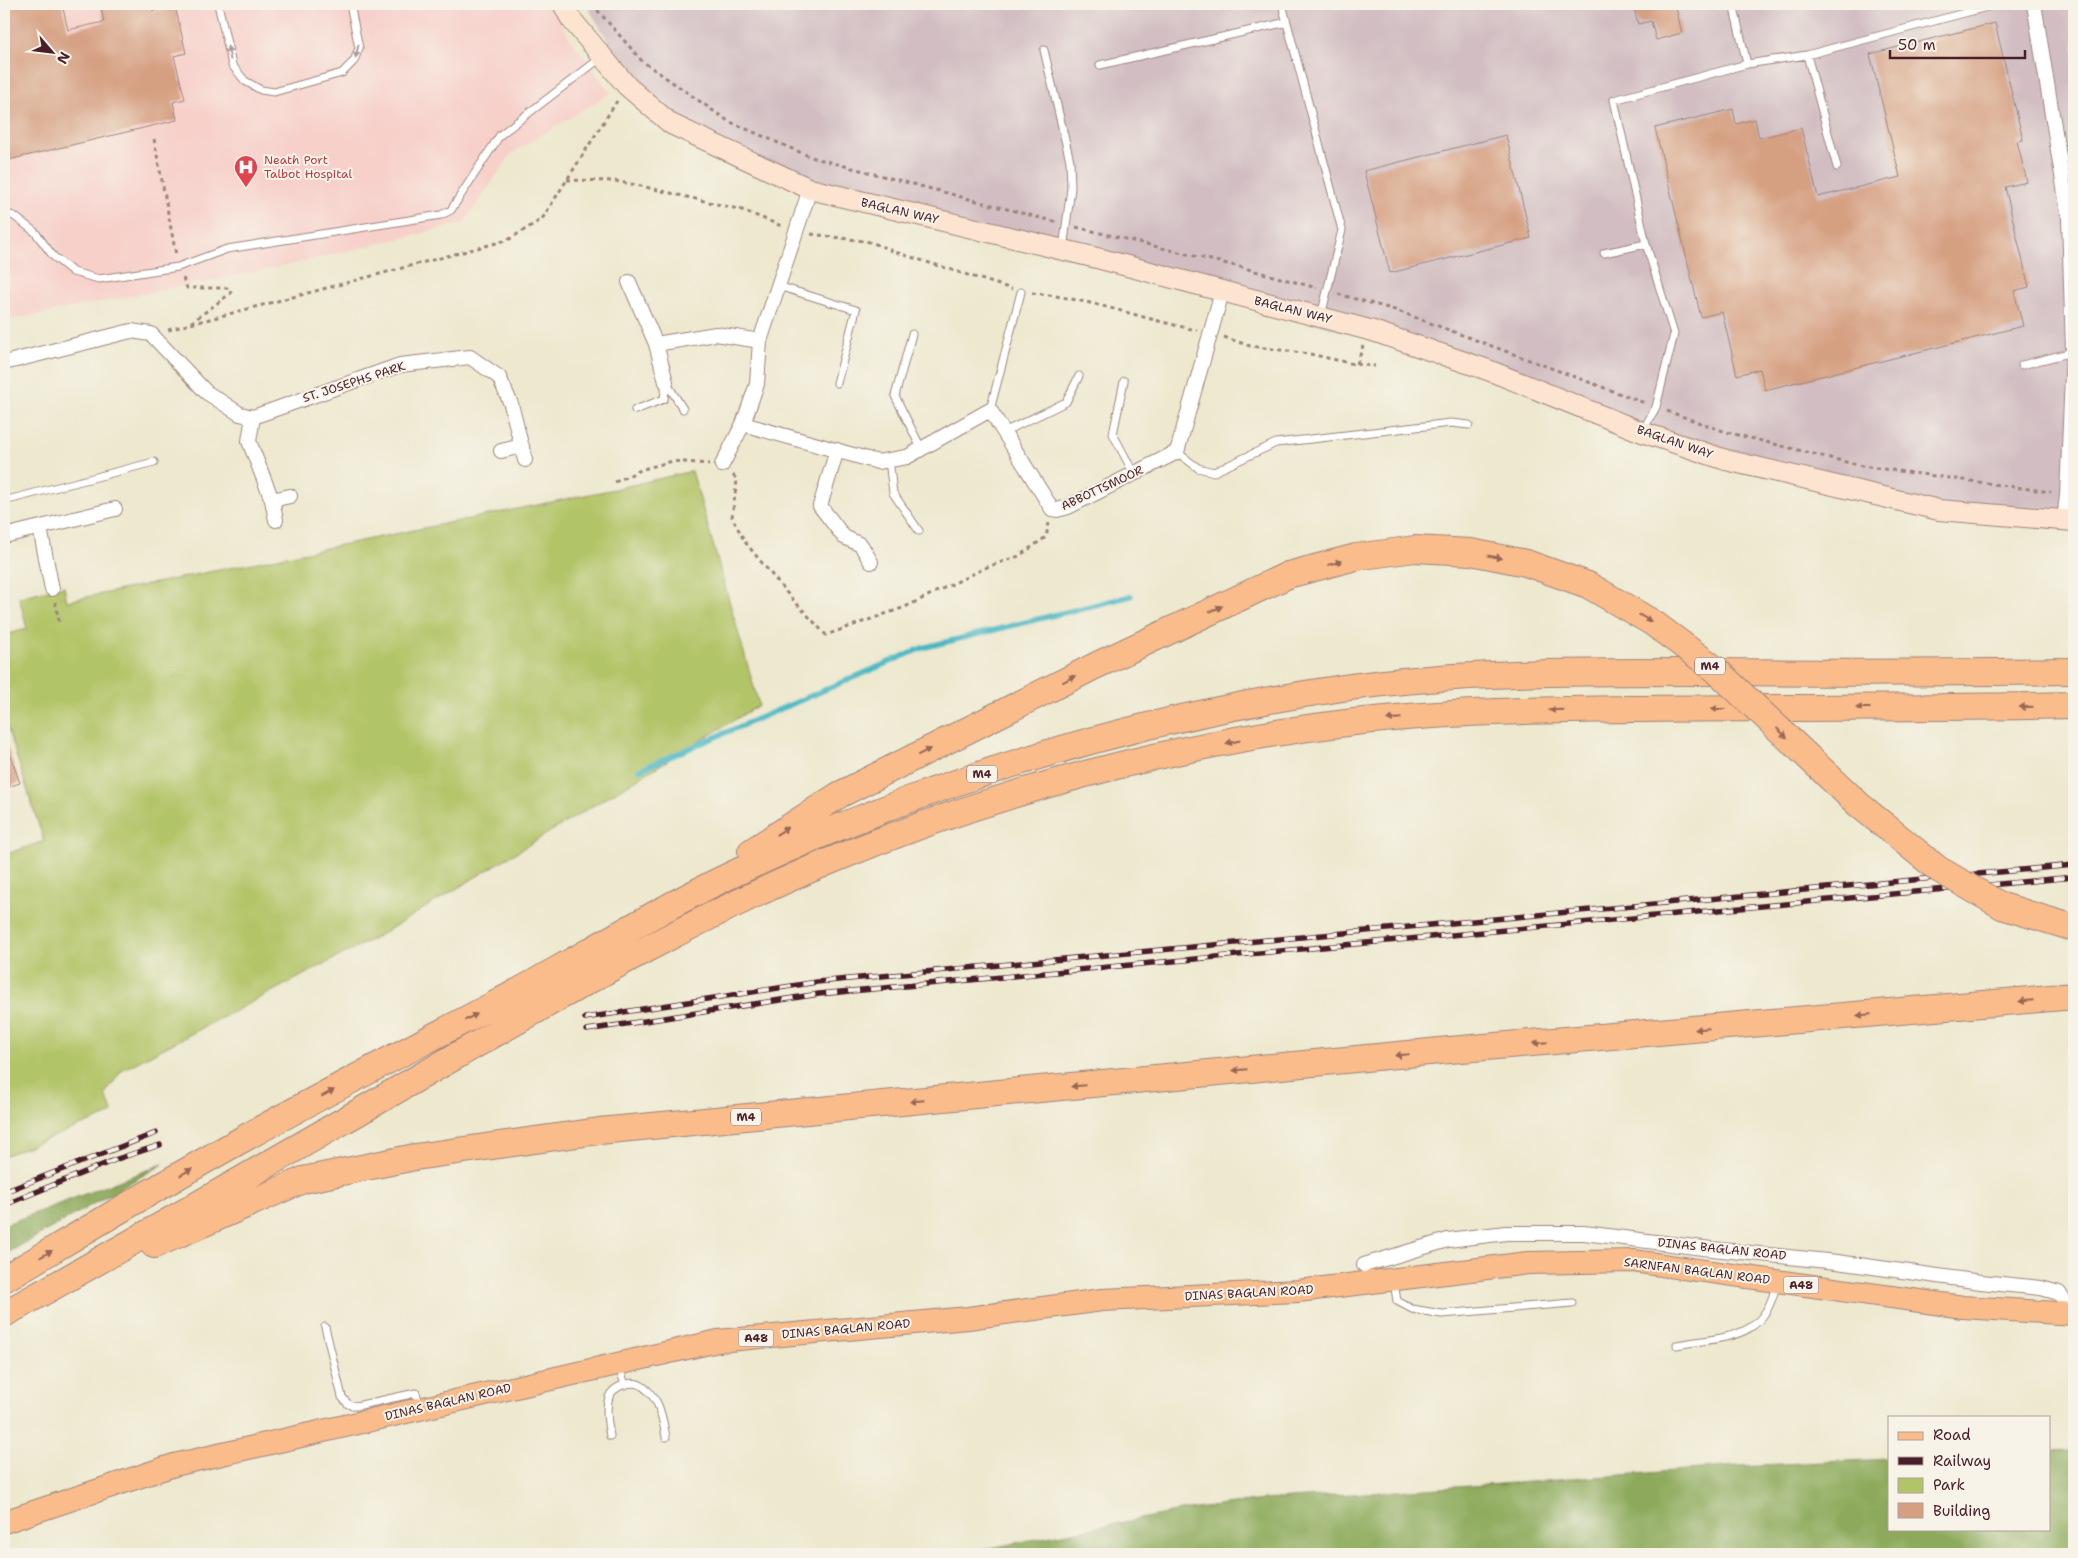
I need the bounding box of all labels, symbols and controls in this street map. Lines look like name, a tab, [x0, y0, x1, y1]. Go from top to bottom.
north arrow	[28, 28, 78, 78]
scale bar	[1890, 28, 2026, 60]
text: 50 m	[1898, 35, 1936, 55]
one-way arrow	[353, 43, 361, 59]
one-way arrow	[225, 46, 233, 61]
text: N	[53, 49, 74, 67]
place label: Neath Port Talbot Hospital	[264, 152, 353, 182]
hospital icon: Neath Port Talbot Hospital	[233, 154, 259, 188]
street label: BAGLAN WAY	[859, 194, 941, 228]
street label: BAGLAN WAY	[1252, 293, 1334, 328]
street label: ST. JOSEPHS PARK	[301, 358, 408, 406]
street label: BAGLAN WAY	[1635, 421, 1716, 463]
street label: ABBOTTSMOOR	[1058, 462, 1146, 514]
one-way arrow	[1488, 553, 1503, 561]
one-way arrow	[1327, 558, 1342, 566]
one-way arrow	[1209, 605, 1223, 613]
one-way arrow	[1638, 613, 1651, 622]
road number: M4	[1695, 658, 1725, 674]
one-way arrow	[1062, 675, 1076, 683]
one-way arrow	[2017, 703, 2033, 711]
one-way arrow	[1855, 704, 1871, 712]
one-way arrow	[1710, 705, 1726, 713]
one-way arrow	[1548, 707, 1564, 715]
one-way arrow	[1385, 715, 1401, 723]
one-way arrow	[1776, 727, 1788, 739]
one-way arrow	[1225, 738, 1241, 746]
one-way arrow	[917, 748, 931, 756]
road number: M4	[967, 766, 997, 782]
one-way arrow	[776, 827, 789, 836]
one-way arrow	[2017, 997, 2033, 1005]
one-way arrow	[1856, 1011, 1872, 1019]
one-way arrow	[465, 1012, 478, 1021]
one-way arrow	[1694, 1025, 1710, 1033]
one-way arrow	[1532, 1039, 1548, 1047]
one-way arrow	[1394, 1051, 1410, 1059]
one-way arrow	[1232, 1066, 1248, 1074]
one-way arrow	[1070, 1082, 1086, 1090]
one-way arrow	[321, 1089, 335, 1097]
one-way arrow	[908, 1097, 924, 1105]
road number: M4	[731, 1108, 761, 1126]
one-way arrow	[179, 1167, 193, 1176]
street label: DINAS BAGLAN ROAD	[1657, 1234, 1787, 1264]
one-way arrow	[39, 1250, 52, 1259]
street label: SARNFAN BAGLAN ROAD	[1623, 1254, 1771, 1288]
road number: A48	[1784, 1276, 1818, 1294]
street label: DINAS BAGLAN ROAD	[1184, 1282, 1314, 1304]
street label: DINAS BAGLAN ROAD	[781, 1315, 911, 1343]
road number: A48	[738, 1330, 774, 1346]
street label: DINAS BAGLAN ROAD	[383, 1380, 513, 1424]
legend	[1888, 1416, 2050, 1530]
text: Road	[1933, 1425, 1971, 1445]
text: Railway	[1933, 1451, 1991, 1471]
text: Park	[1933, 1475, 1965, 1495]
text: Building	[1933, 1501, 1990, 1521]

